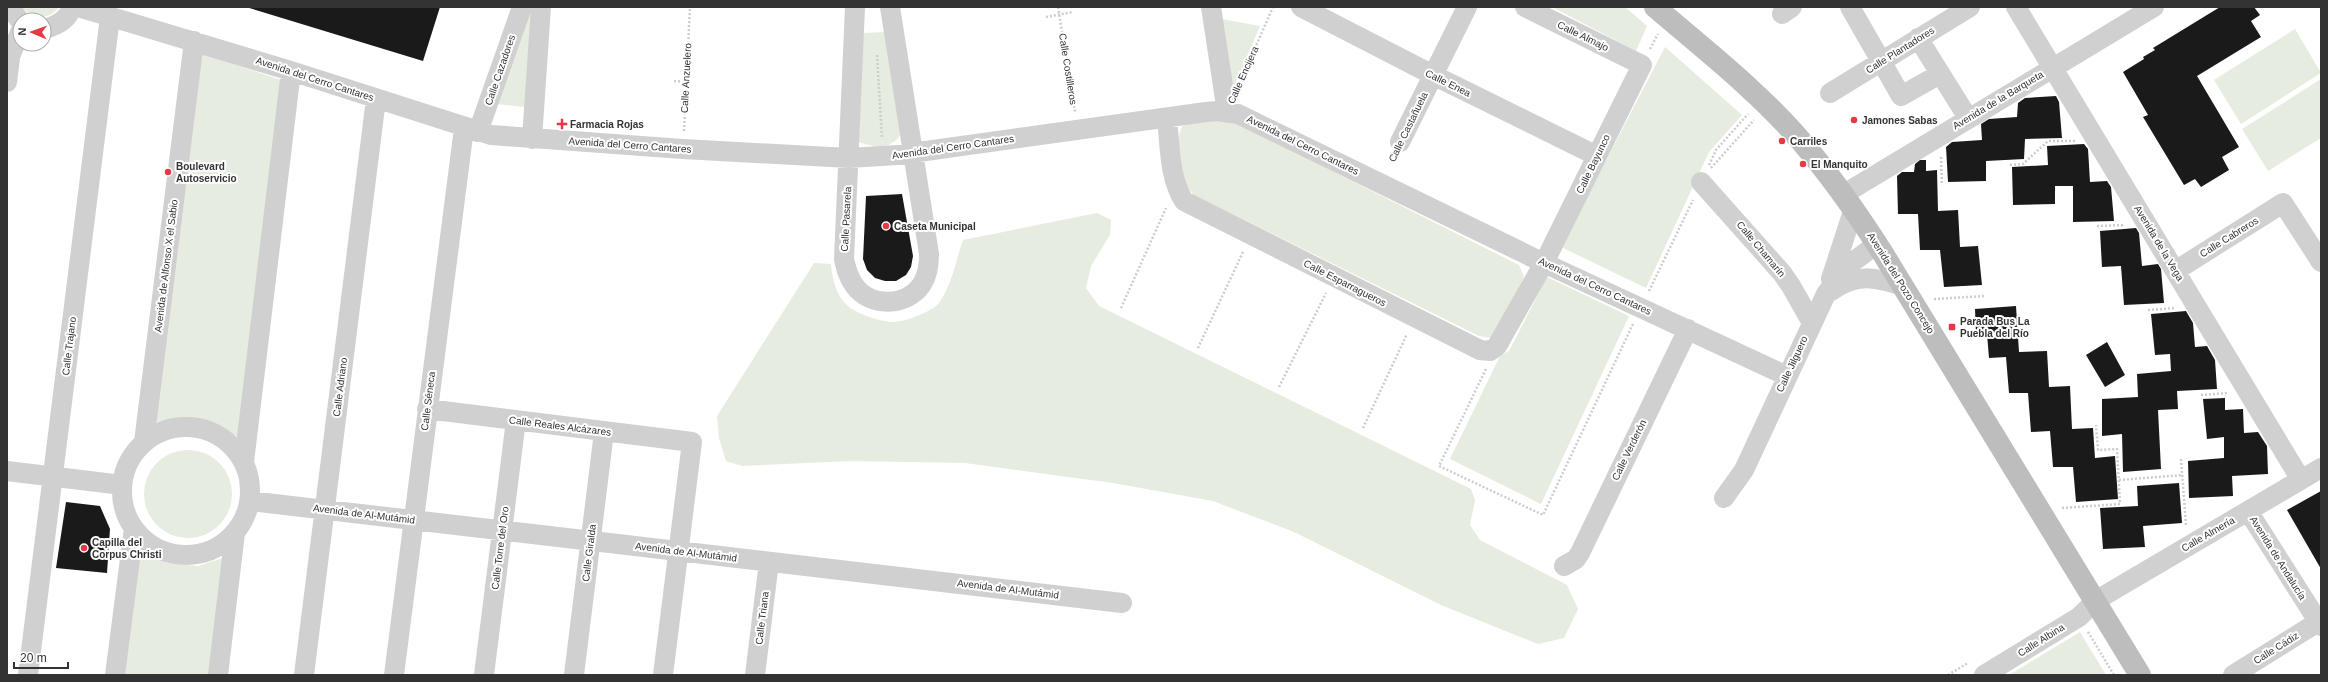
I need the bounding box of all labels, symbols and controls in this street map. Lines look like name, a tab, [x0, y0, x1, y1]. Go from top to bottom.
north arrow	[12, 12, 52, 52]
street label: Calle Almajo	[1556, 19, 1611, 53]
street label: Calle Plantadores	[1864, 24, 1936, 76]
text: N	[16, 27, 28, 36]
street label: Calle Costilleros	[1057, 32, 1079, 106]
street label: Calle Cazadores	[483, 33, 517, 107]
street label: Calle Anzuelero	[679, 42, 693, 113]
street label: Calle Encijera	[1225, 44, 1261, 105]
street label: Avenida del Cerro Cantares	[255, 55, 375, 103]
street label: Calle Enea	[1424, 67, 1473, 99]
street label: Avenida de la Barqueta	[1951, 68, 2046, 131]
street label: Calle Castañuela	[1386, 90, 1430, 164]
street label: Avenida del Cerro Cantares	[1245, 113, 1361, 177]
marker: Jamones Sabas	[1849, 115, 1859, 125]
place label: Jamones Sabas	[1862, 115, 1938, 126]
marker: Farmacia Rojas	[557, 119, 567, 129]
place label: Farmacia Rojas	[570, 119, 644, 130]
street label: Calle Bayunco	[1574, 132, 1612, 195]
street label: Avenida del Cerro Cantares	[891, 133, 1015, 161]
street label: Avenida del Cerro Cantares	[568, 135, 692, 155]
marker: Carriles	[1777, 136, 1787, 146]
place label: Carriles	[1790, 136, 1828, 147]
marker: El Manquito	[1798, 159, 1808, 169]
place label: El Manquito	[1811, 159, 1868, 170]
place label: Boulevard Autoservicio	[176, 161, 237, 184]
marker: Boulevard Autoservicio	[163, 167, 173, 177]
street label: Calle Pasarela	[839, 186, 853, 252]
street label: Avenida de Alfonso X el Sabio	[152, 198, 180, 333]
street label: Avenida de la Vega	[2132, 203, 2186, 283]
street label: Calle Cabreros	[2198, 215, 2260, 259]
street label: Calle Chamarín	[1734, 219, 1788, 279]
marker: Caseta Municipal	[881, 221, 891, 231]
place label: Caseta Municipal	[894, 221, 976, 232]
street label: Avenida del Pozo Concejo	[1865, 230, 1937, 336]
street label: Avenida del Cerro Cantares	[1537, 255, 1653, 317]
street label: Calle Esparragueros	[1302, 257, 1388, 309]
street label: Calle Trajano	[60, 316, 78, 376]
place label: Parada Bus La Puebla del Río	[1960, 316, 2030, 339]
marker: Parada Bus La Puebla del Río	[1947, 322, 1957, 332]
street label: Calle Jilguero	[1774, 334, 1810, 394]
street label: Calle Adriano	[331, 356, 349, 417]
street label: Calle Séneca	[419, 370, 437, 431]
street label: Calle Reales Alcázares	[508, 414, 612, 438]
street label: Calle Verderón	[1610, 418, 1648, 482]
street label: Avenida de Al-Mutámid	[312, 502, 416, 526]
street label: Calle Torre del Oro	[489, 505, 511, 590]
street label: Calle Almería	[2179, 514, 2237, 554]
street label: Avenida de Andalucía	[2248, 514, 2308, 602]
street label: Calle Giralda	[580, 523, 598, 582]
place label: Capilla del Corpus Christi	[92, 537, 162, 560]
street label: Avenida de Al-Mutámid	[634, 540, 738, 564]
marker: Capilla del Corpus Christi	[79, 543, 89, 553]
street label: Avenida de Al-Mutámid	[956, 577, 1060, 601]
street label: Calle Triana	[753, 590, 771, 645]
street label: Calle Albina	[2016, 621, 2067, 659]
street label: Calle Cádiz	[2251, 630, 2301, 666]
scale bar	[14, 644, 68, 670]
text: 20 m	[20, 651, 47, 665]

